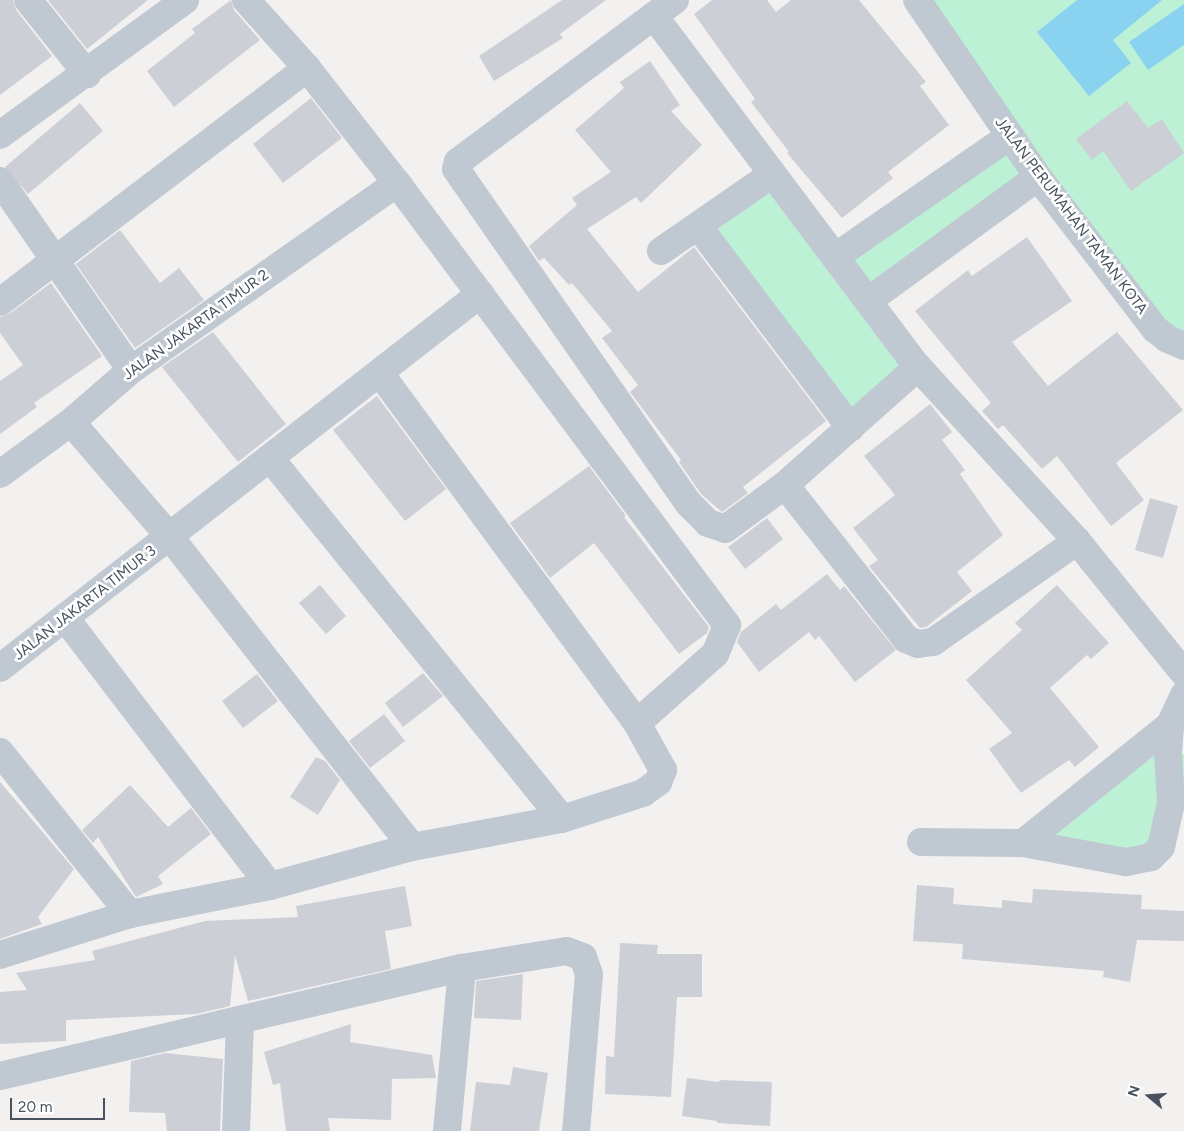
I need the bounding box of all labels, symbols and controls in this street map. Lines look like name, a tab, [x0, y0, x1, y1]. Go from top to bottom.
street label: JALAN PERUMAHAN TAMAN KOTA	[991, 114, 1151, 318]
street label: JALAN JAKARTA TIMUR 2	[120, 266, 272, 384]
street label: JALAN JAKARTA TIMUR 3	[10, 542, 160, 664]
north arrow	[1124, 1071, 1174, 1121]
text: N	[1124, 1083, 1144, 1099]
scale bar	[12, 1088, 108, 1120]
text: 20 m	[18, 1098, 52, 1116]

